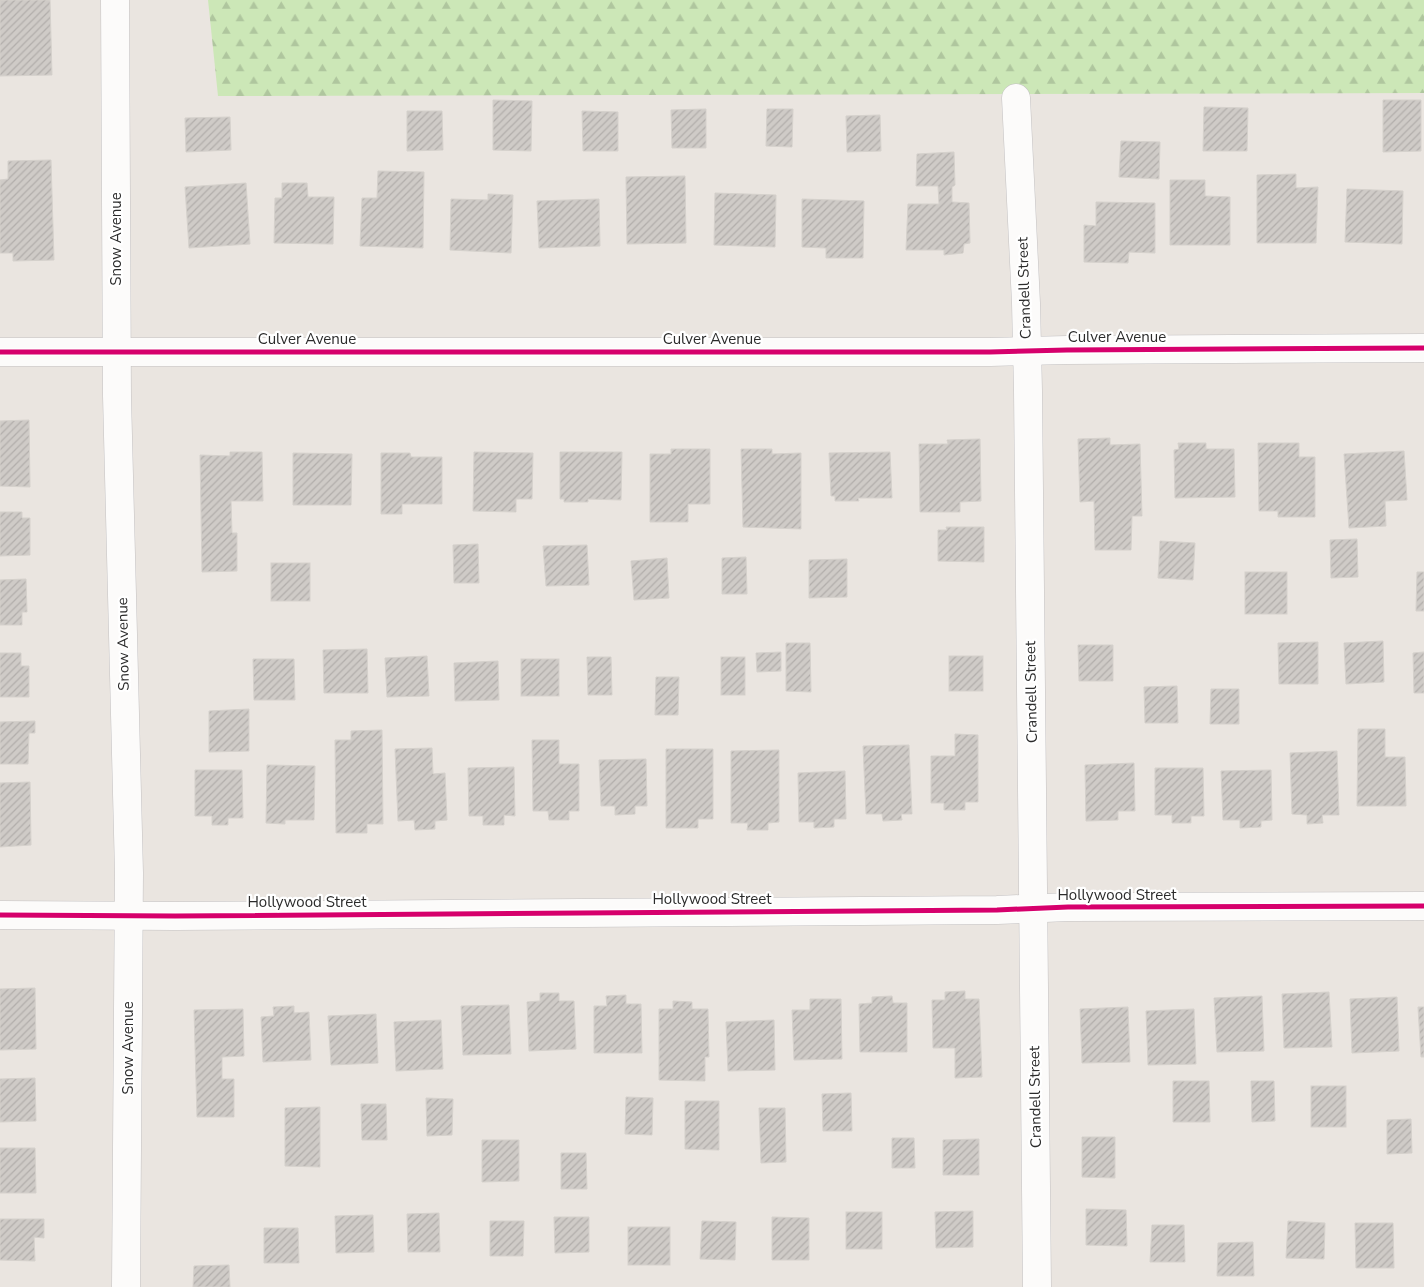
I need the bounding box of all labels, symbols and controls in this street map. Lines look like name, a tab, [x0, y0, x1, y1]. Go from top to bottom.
street label: Snow Avenue	[106, 192, 126, 286]
street label: Crandell Street	[1012, 236, 1036, 339]
street label: Culver Avenue	[1068, 327, 1166, 347]
street label: Culver Avenue	[258, 329, 356, 349]
street label: Culver Avenue	[663, 329, 761, 349]
street label: Snow Avenue	[112, 597, 134, 691]
street label: Crandell Street	[1020, 640, 1042, 743]
street label: Hollywood Street	[1057, 885, 1177, 905]
street label: Hollywood Street	[652, 889, 772, 909]
street label: Hollywood Street	[247, 892, 367, 912]
street label: Snow Avenue	[118, 1001, 138, 1095]
street label: Crandell Street	[1024, 1045, 1046, 1148]

